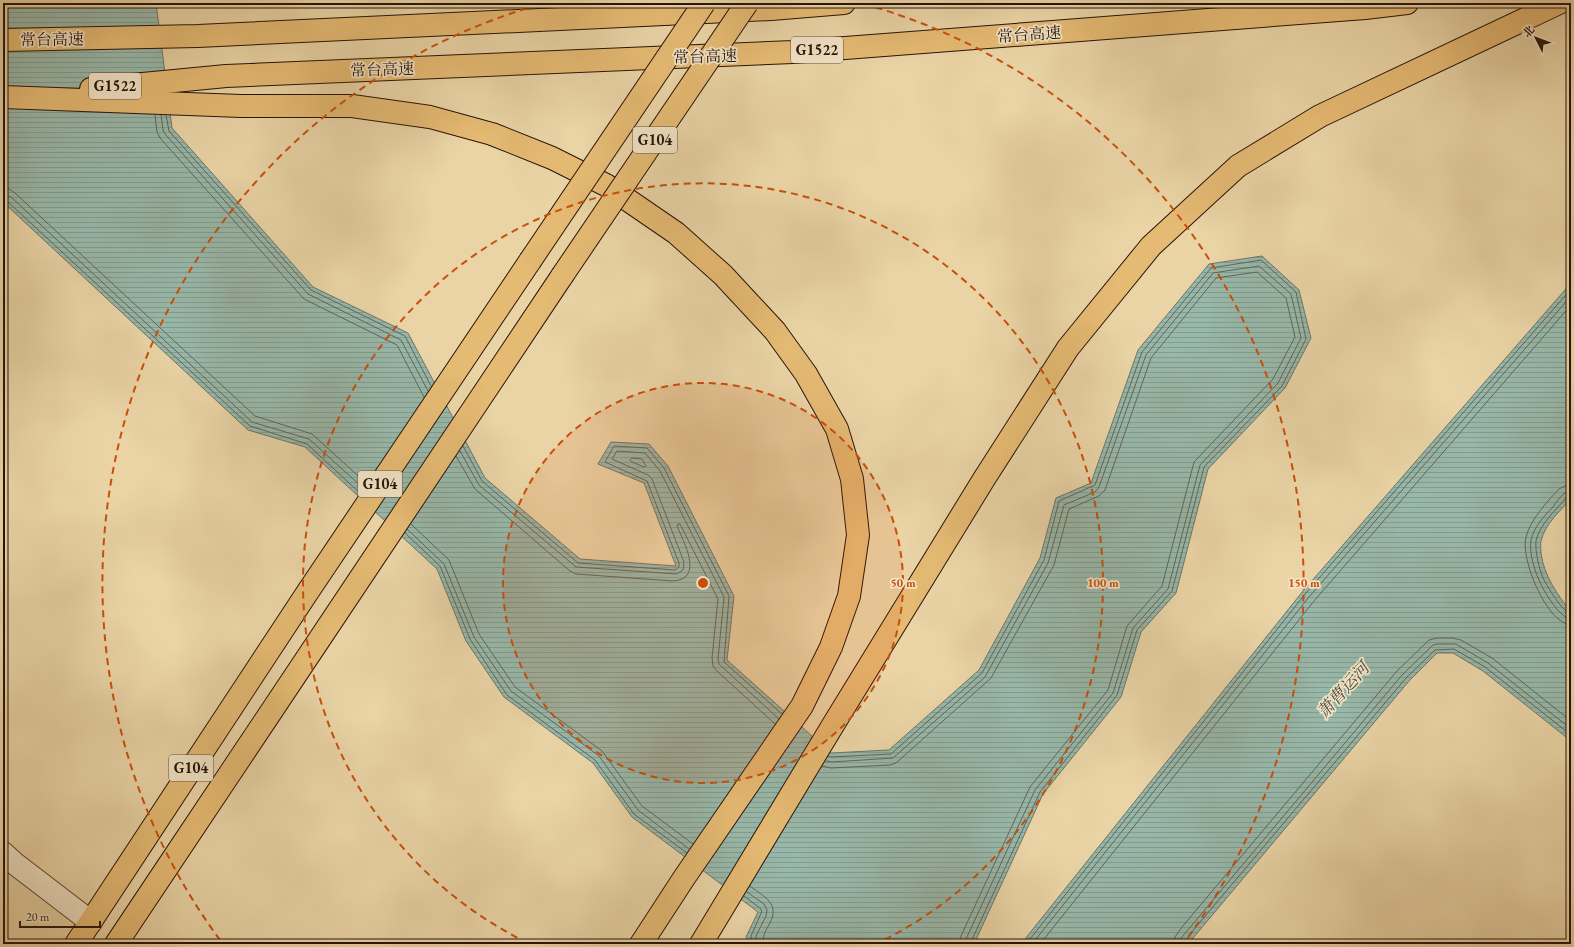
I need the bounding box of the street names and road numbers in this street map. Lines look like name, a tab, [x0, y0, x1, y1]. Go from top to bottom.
street label: 常台高速	[996, 22, 1062, 47]
street label: 常台高速	[20, 28, 84, 51]
road number: G1522	[791, 37, 843, 63]
street label: 常台高速	[673, 45, 737, 68]
street label: 常台高速	[350, 58, 414, 81]
road number: G1522	[89, 73, 141, 99]
road number: G104	[633, 127, 677, 153]
road number: G104	[358, 471, 402, 497]
road number: G104	[169, 755, 213, 781]

